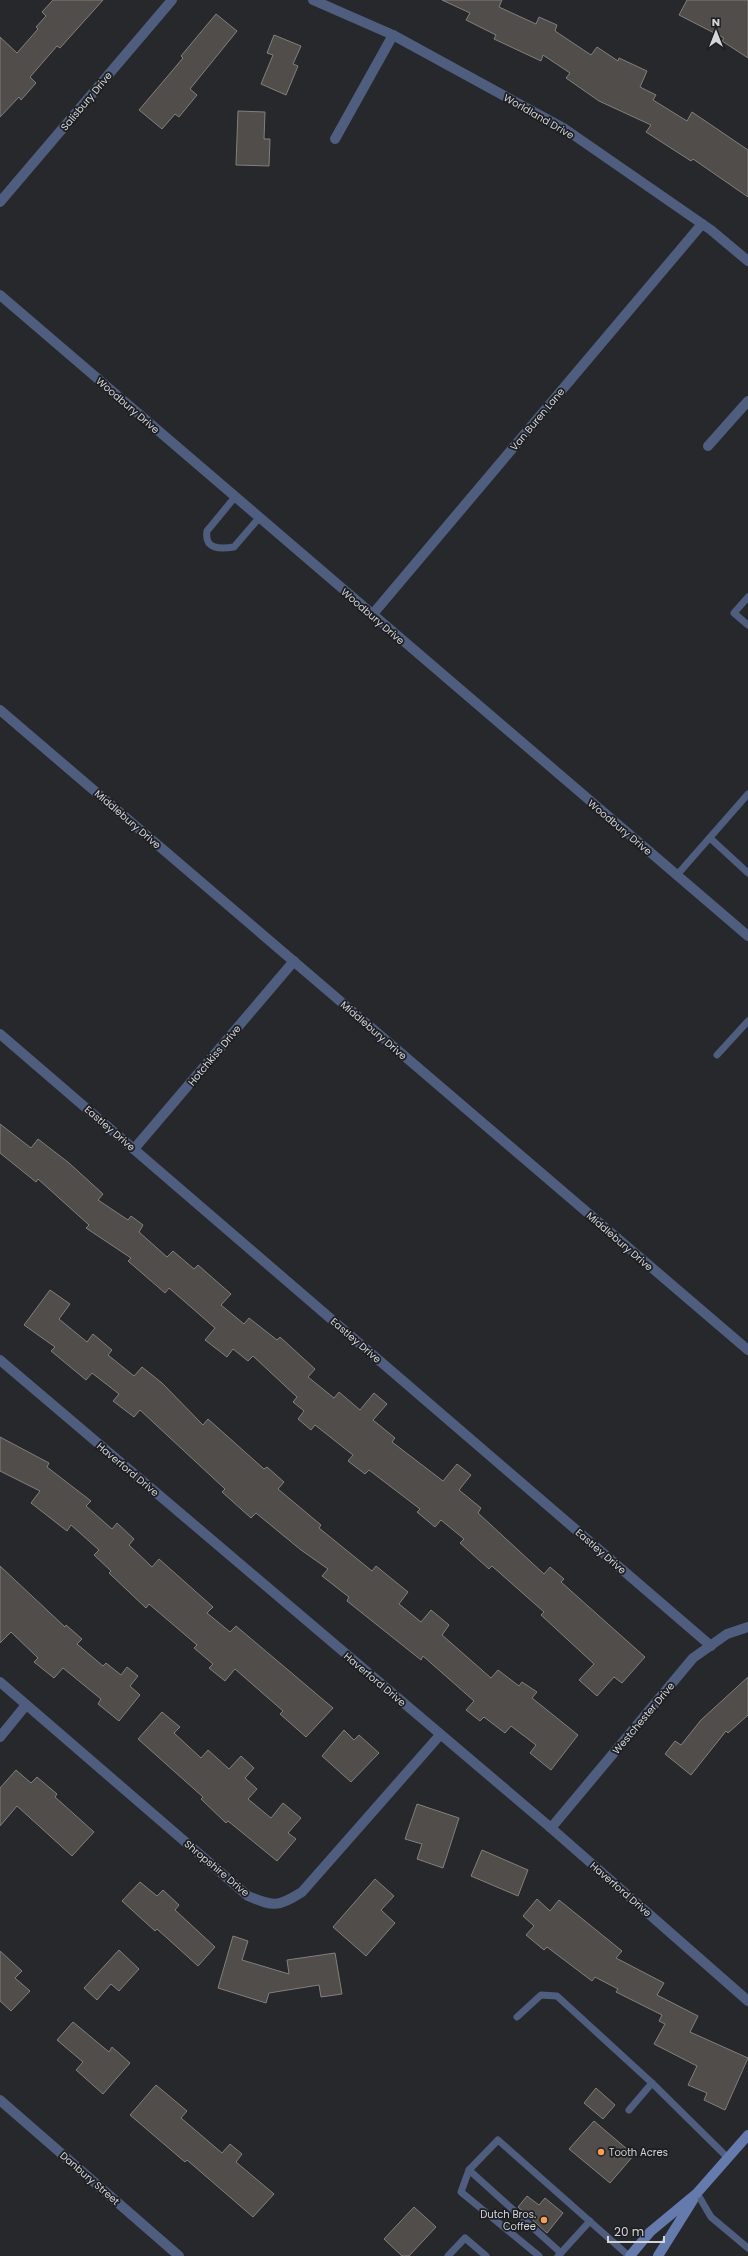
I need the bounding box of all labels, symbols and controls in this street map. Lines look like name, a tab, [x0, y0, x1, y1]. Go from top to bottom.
north arrow	[696, 12, 736, 52]
text: N	[712, 14, 720, 30]
street label: Salisbury Drive	[57, 69, 116, 134]
street label: Worldland Drive	[501, 90, 577, 143]
street label: Woodbury Drive	[93, 374, 163, 437]
street label: Van Buren Lane	[507, 385, 568, 454]
street label: Woodbury Drive	[338, 585, 408, 648]
street label: Middlebury Drive	[91, 786, 164, 852]
street label: Woodbury Drive	[584, 796, 655, 859]
street label: Middlebury Drive	[337, 997, 410, 1063]
street label: Hotchkiss Drive	[184, 1022, 244, 1089]
street label: Eastley Drive	[81, 1102, 138, 1155]
street label: Middlebury Drive	[583, 1208, 656, 1274]
street label: Eastley Drive	[327, 1314, 384, 1367]
street label: Haverford Drive	[93, 1439, 162, 1500]
street label: Eastley Drive	[572, 1525, 629, 1578]
street label: Haverford Drive	[340, 1649, 409, 1710]
street label: Westchester Drive	[609, 1679, 678, 1758]
street label: Shropshire Drive	[181, 1837, 252, 1900]
street label: Haverford Drive	[587, 1858, 655, 1920]
place label: Tooth Acres	[609, 2145, 668, 2160]
marker: Tooth Acres	[596, 2147, 606, 2157]
street label: Danbury Street	[57, 2148, 123, 2209]
place label: Dutch Bros. Coffee	[480, 2207, 536, 2234]
marker: Dutch Bros. Coffee	[539, 2215, 549, 2225]
scale bar	[608, 2218, 664, 2244]
text: 20 m	[614, 2223, 644, 2240]

